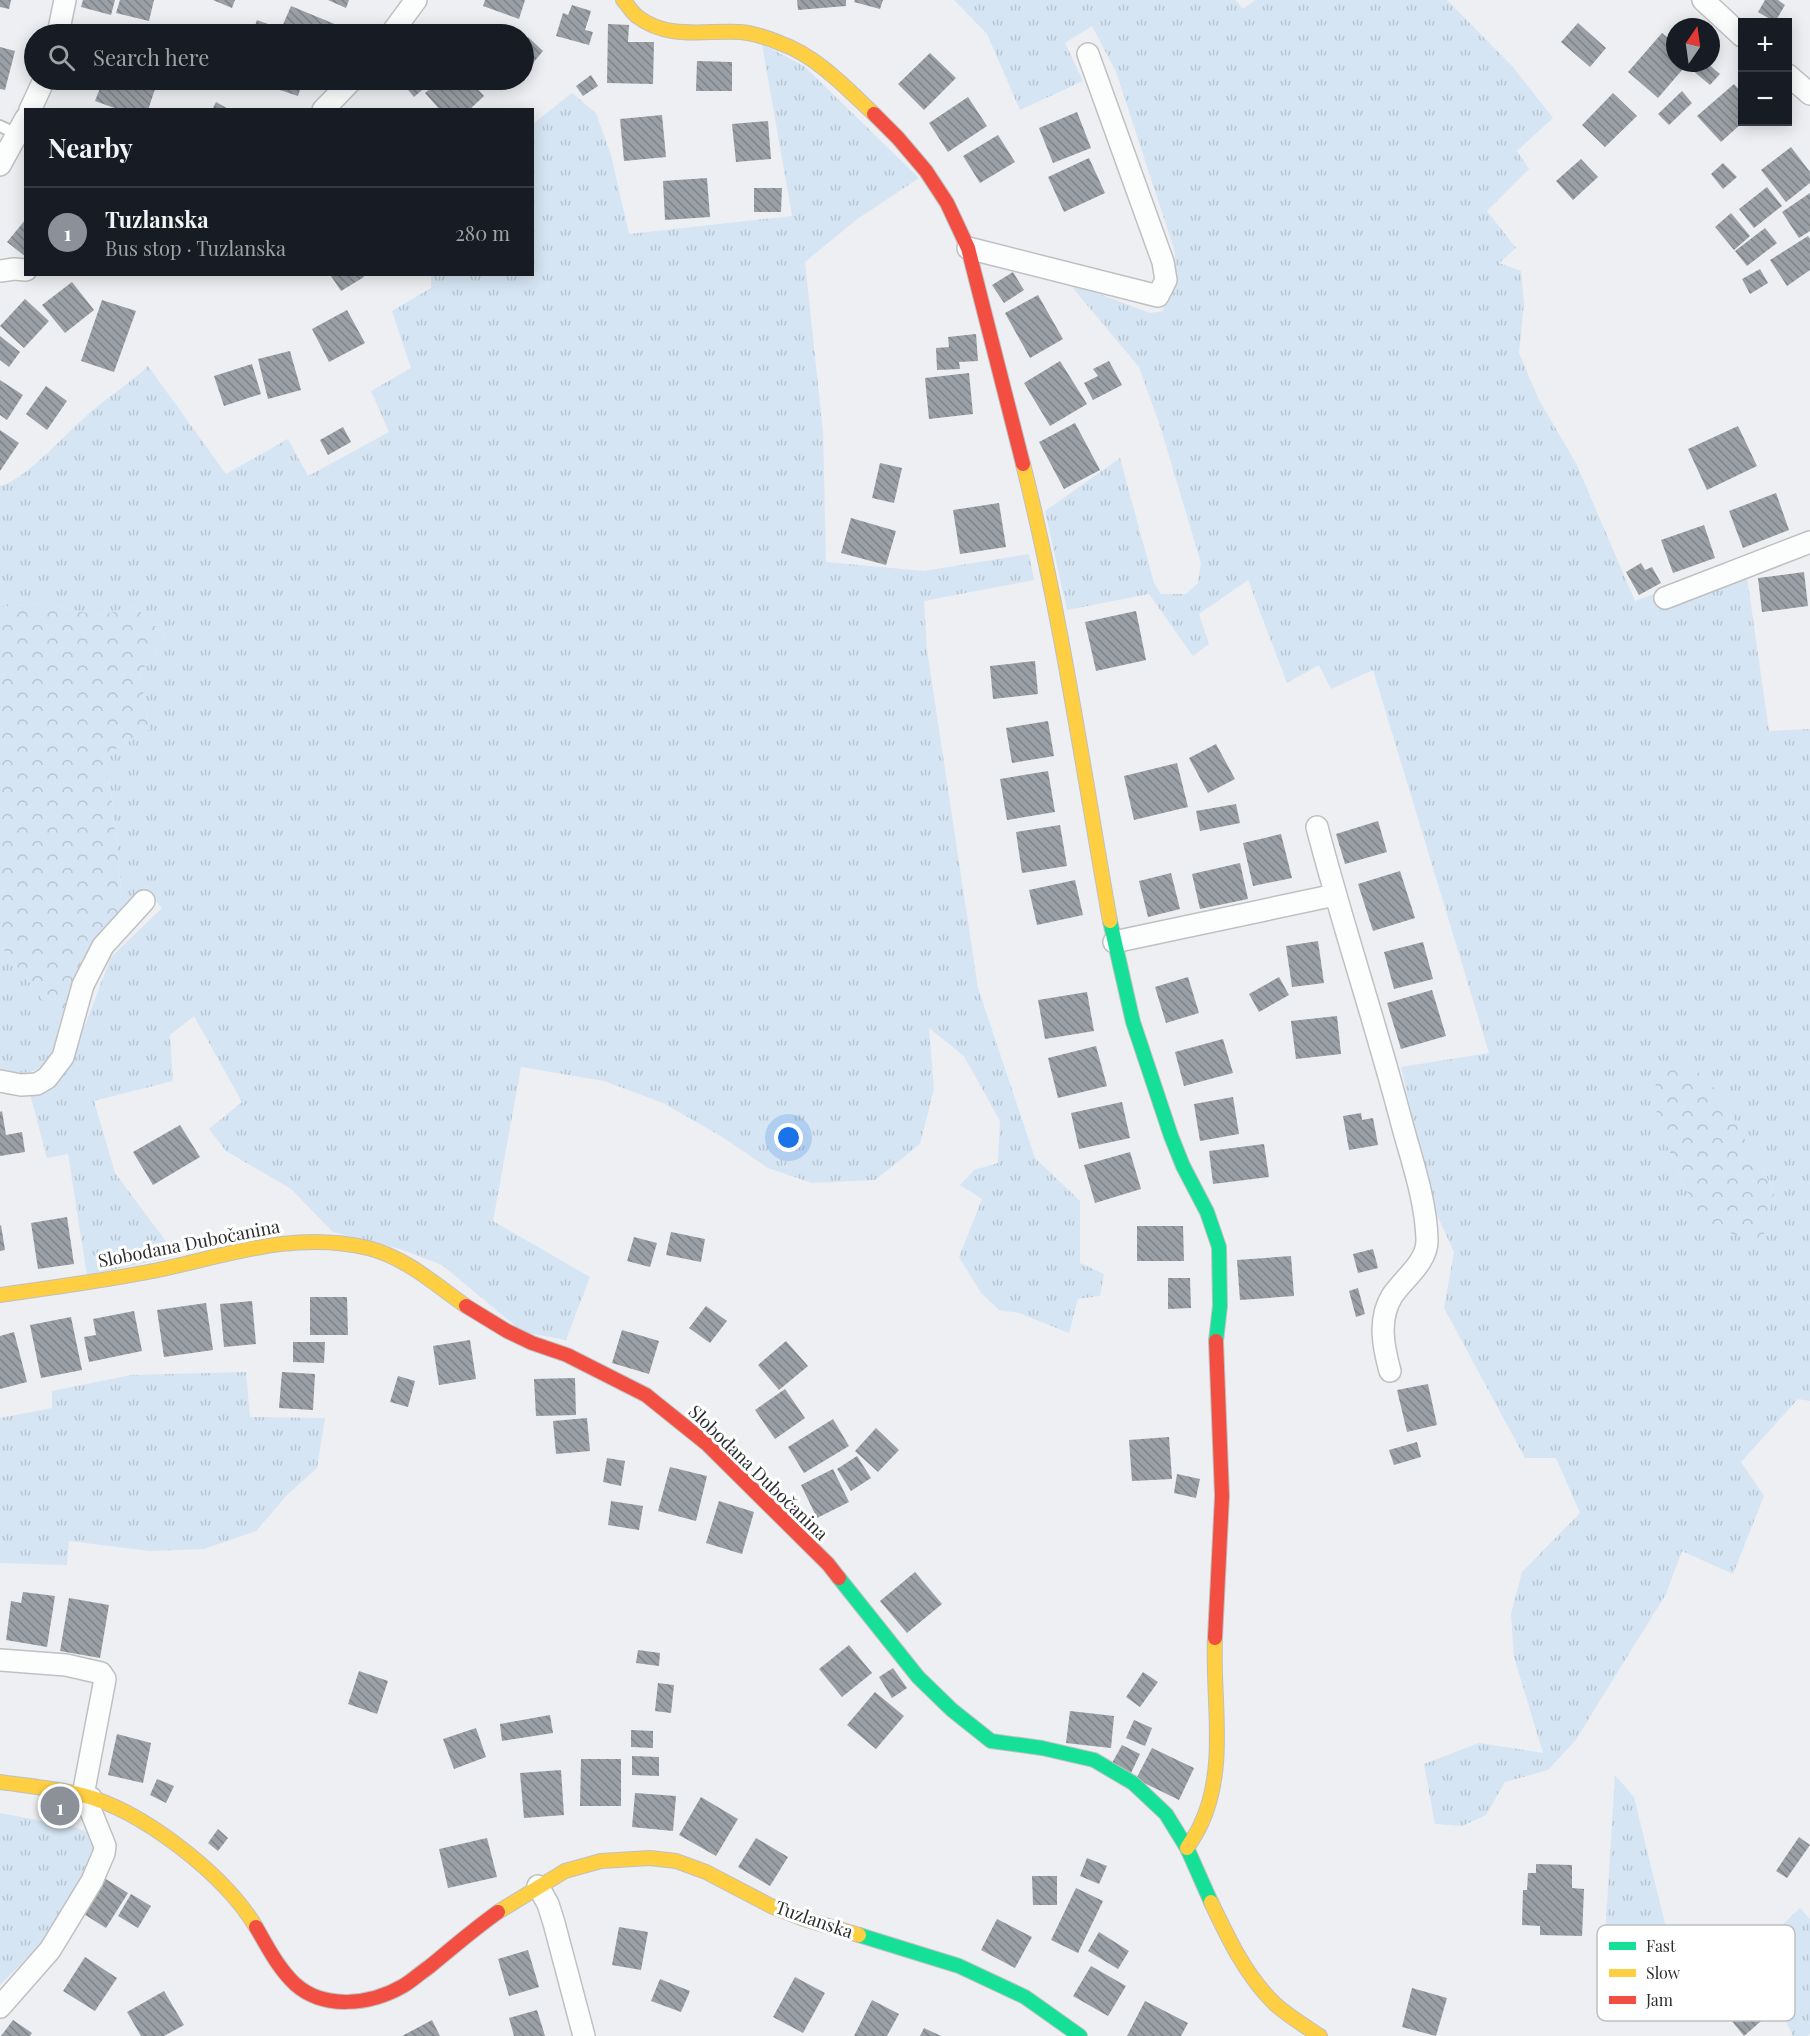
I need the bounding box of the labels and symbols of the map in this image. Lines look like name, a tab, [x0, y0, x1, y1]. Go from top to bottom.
north arrow	[1666, 18, 1720, 72]
your location	[774, 1123, 803, 1152]
street label: Slobodana Dubočanina	[96, 1214, 282, 1272]
street label: Slobodana Dubočanina	[684, 1399, 834, 1545]
pin: 1	[40, 1784, 80, 1828]
street label: Tuzlanska	[772, 1895, 856, 1944]
legend	[1597, 1925, 1795, 2021]
text: Fast	[1646, 1935, 1676, 1956]
text: Slow	[1646, 1962, 1681, 1983]
text: Jam	[1645, 1989, 1673, 2010]

